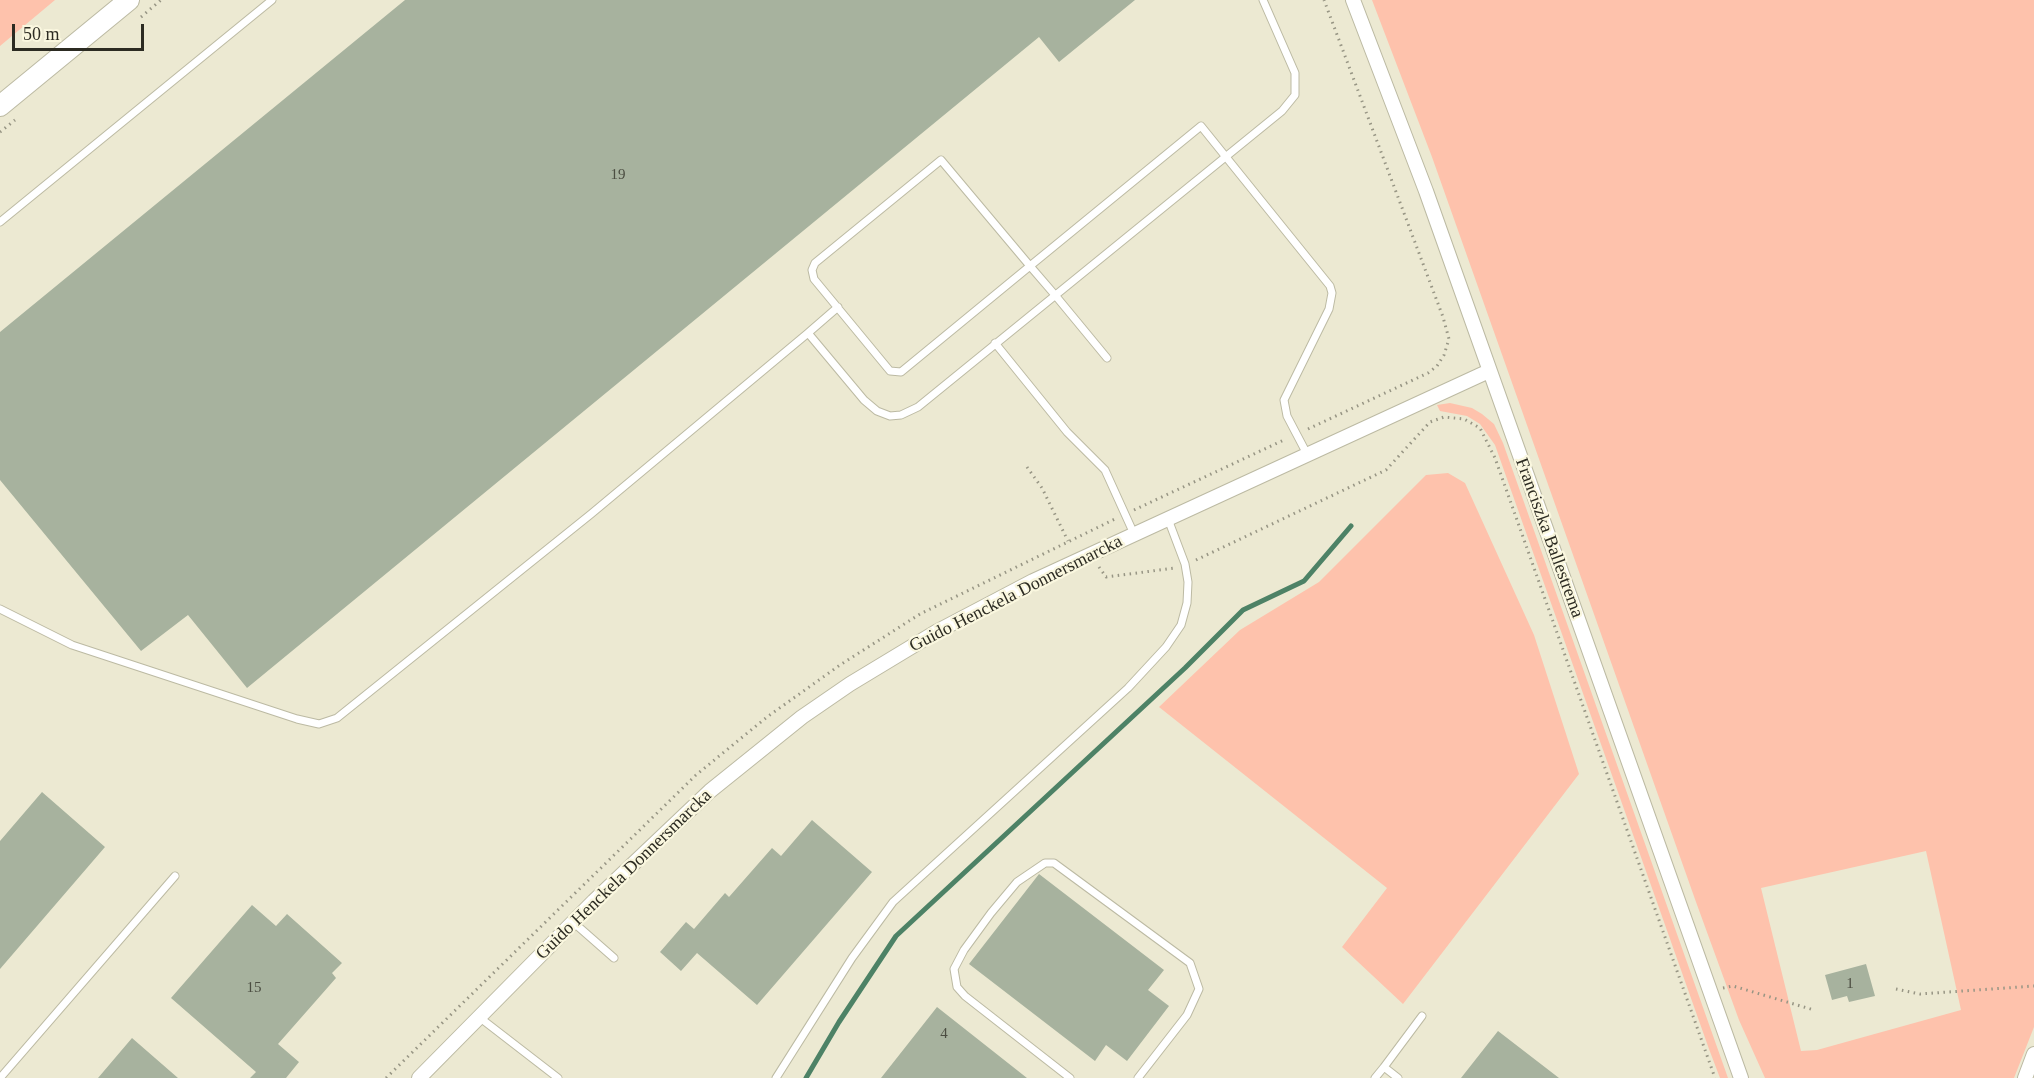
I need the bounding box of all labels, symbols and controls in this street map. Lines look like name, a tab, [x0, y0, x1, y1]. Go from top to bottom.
scale bar	[15, 12, 147, 50]
text: 50 m	[23, 24, 60, 44]
house number: 19	[610, 166, 626, 184]
street label: Franciszka Ballestrema	[1510, 455, 1588, 621]
street label: Guido Henckela Donnersmarcka	[906, 531, 1126, 657]
street label: Guido Henckela Donnersmarcka	[532, 785, 716, 965]
house number: 1	[1846, 975, 1854, 993]
house number: 15	[246, 979, 262, 997]
house number: 4	[940, 1025, 948, 1043]

